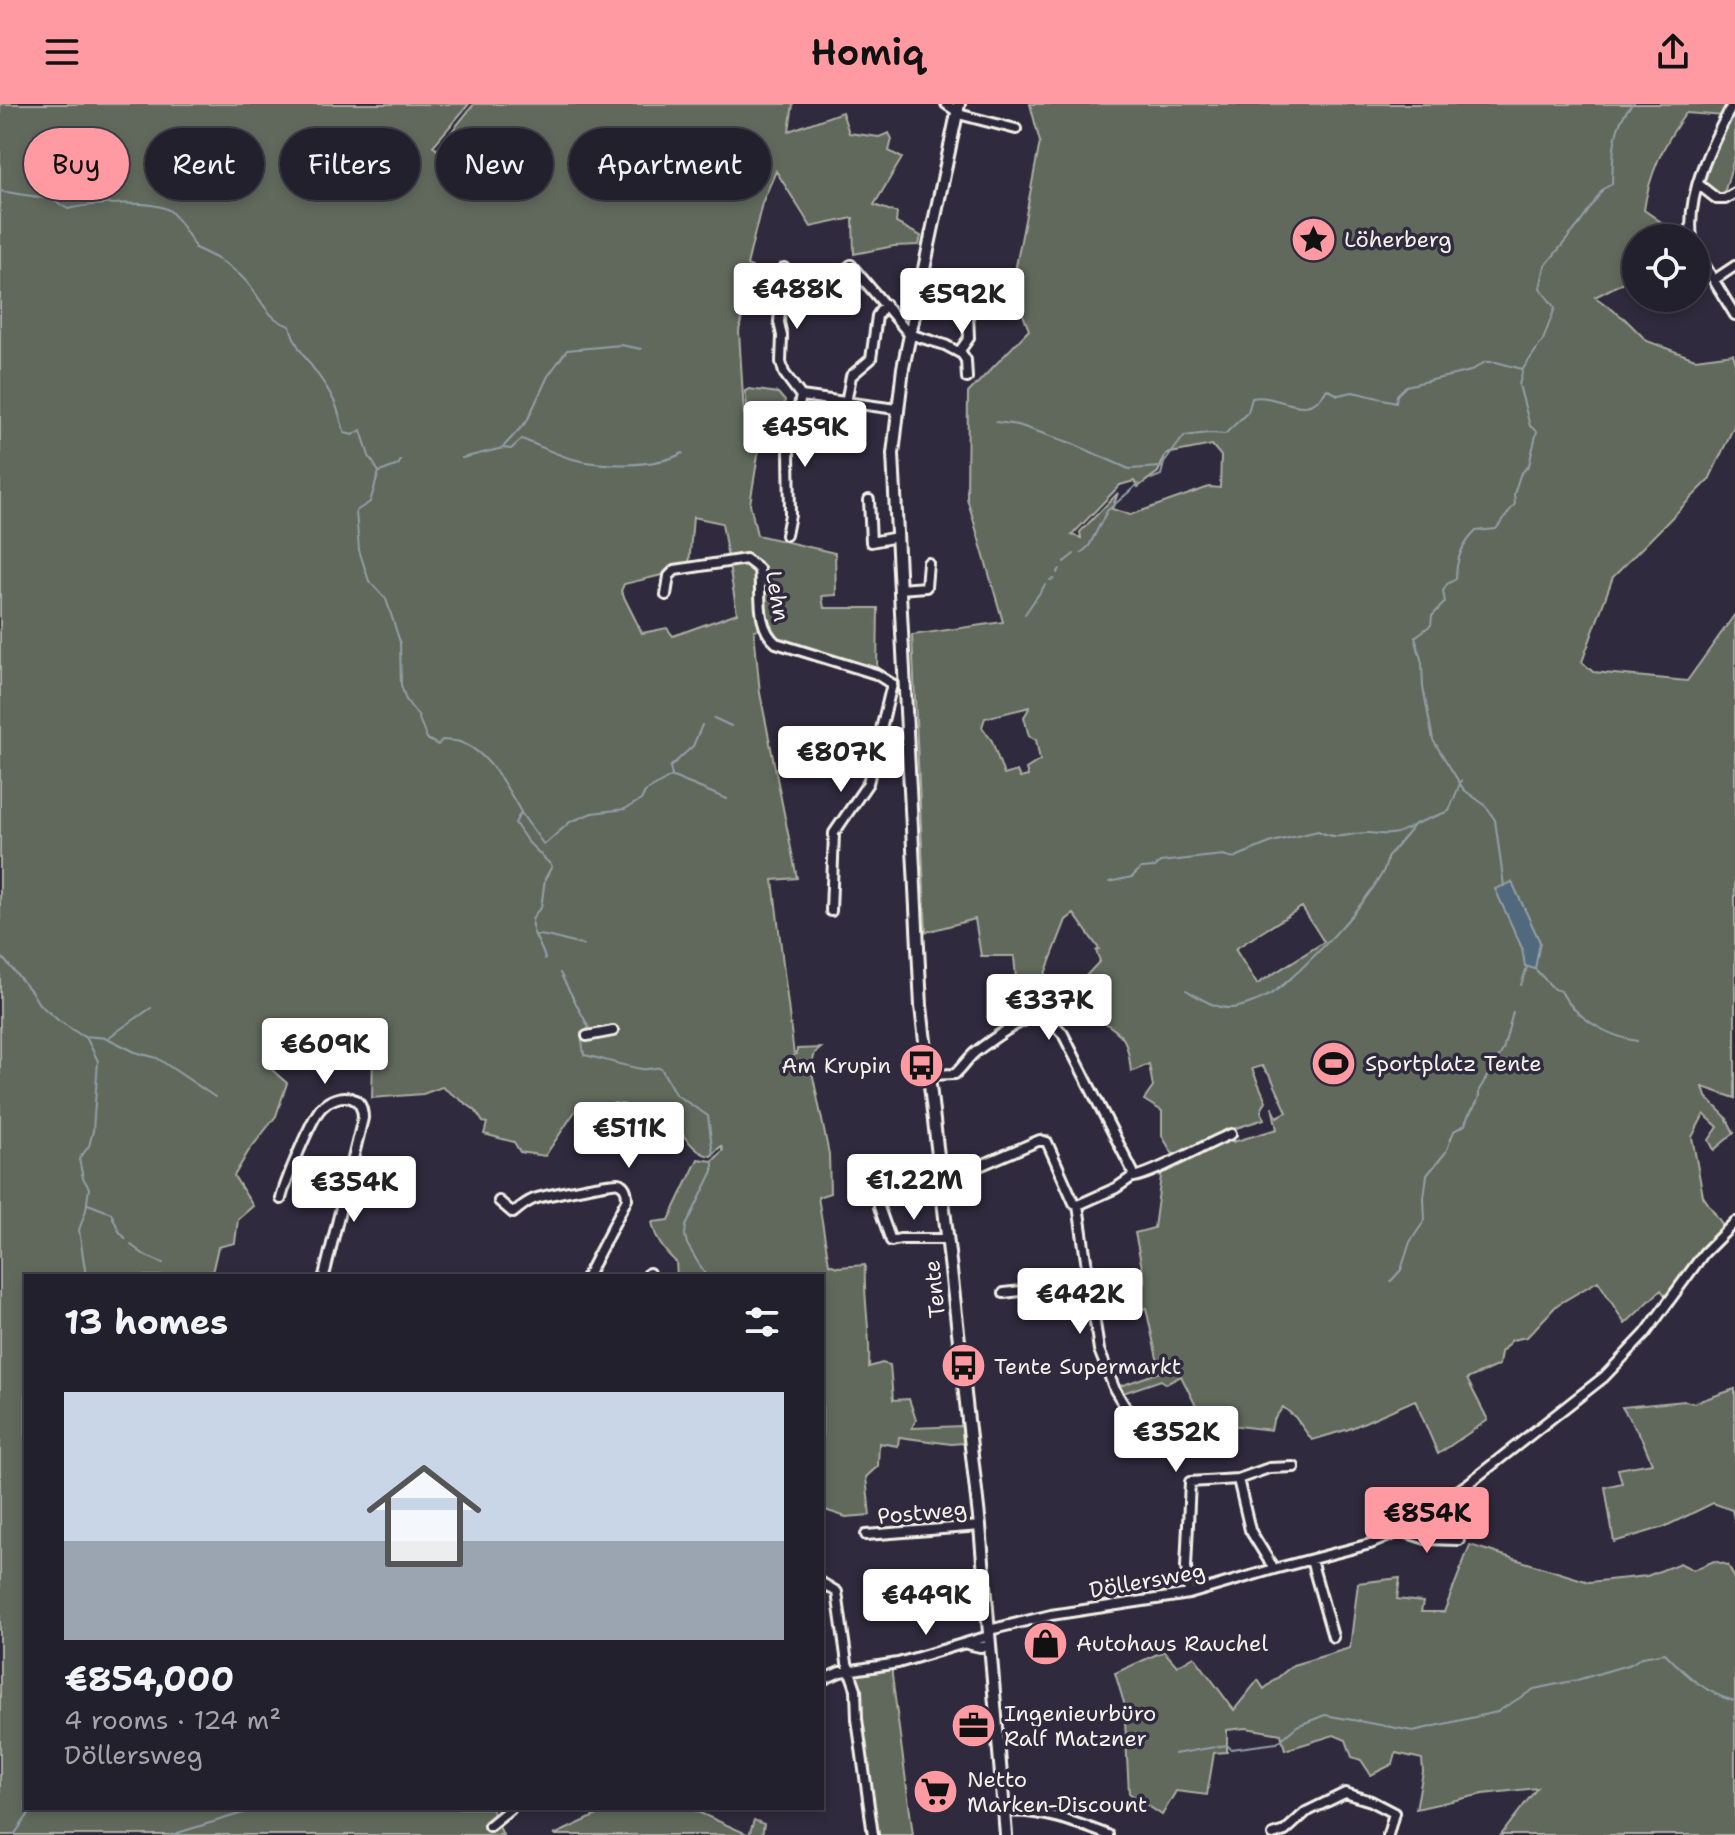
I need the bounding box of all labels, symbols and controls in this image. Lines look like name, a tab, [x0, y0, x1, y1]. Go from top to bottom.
text: Homiq	[811, 28, 924, 77]
icon: menu	[40, 30, 84, 74]
icon: share	[1651, 30, 1695, 74]
chip: Buy	[24, 128, 129, 200]
chip: Rent	[145, 128, 264, 200]
chip: Filters	[280, 128, 420, 200]
chip: New	[436, 128, 553, 200]
chip: Apartment	[569, 128, 771, 200]
place icon: Löherberg	[1289, 215, 1337, 263]
map controls	[1622, 224, 1710, 312]
button: locate	[1622, 224, 1710, 312]
place label: Löherberg	[1344, 225, 1452, 254]
pin: €488K	[741, 263, 853, 331]
pin: €592K	[906, 268, 1018, 336]
text: €488K	[752, 271, 842, 306]
text: €592K	[918, 276, 1006, 311]
pin: €459K	[749, 401, 861, 469]
text: €459K	[761, 409, 849, 444]
street label: Lehn	[759, 569, 796, 624]
pin: €807K	[785, 726, 897, 794]
text: €807K	[796, 734, 886, 769]
pin: €337K	[993, 974, 1105, 1042]
text: €337K	[1005, 982, 1093, 1017]
pin: €609K	[269, 1018, 381, 1086]
text: €609K	[280, 1026, 370, 1061]
sports icon: Sportplatz Tente	[1310, 1039, 1358, 1087]
bus stop icon: Am Krupin	[898, 1041, 946, 1089]
place label: Sportplatz Tente	[1365, 1049, 1542, 1078]
place label: Am Krupin	[781, 1051, 891, 1080]
pin: €511K	[573, 1102, 685, 1170]
text: €511K	[592, 1110, 666, 1145]
pin: €1.22M	[849, 1154, 979, 1222]
pin: €354K	[298, 1156, 410, 1224]
text: €1.22M	[865, 1162, 963, 1197]
text: €354K	[310, 1164, 398, 1199]
street label: Tente	[917, 1259, 952, 1319]
pin: €442K	[1024, 1268, 1136, 1336]
text: €442K	[1035, 1276, 1125, 1311]
text: 13 homes	[64, 1299, 228, 1345]
icon: filters	[740, 1300, 784, 1344]
bus stop icon: Tente Supermarkt	[939, 1342, 987, 1390]
place label: Tente Supermarkt	[994, 1352, 1181, 1381]
pin: €352K	[1120, 1406, 1232, 1474]
text: €352K	[1132, 1414, 1220, 1449]
icon: home	[352, 1444, 496, 1588]
pin: €854K	[1371, 1487, 1483, 1555]
street label: Postweg	[876, 1494, 968, 1531]
text: €854K	[1383, 1495, 1471, 1530]
street label: Döllersweg	[1087, 1556, 1207, 1605]
pin: €449K	[870, 1569, 982, 1637]
text: €449K	[881, 1577, 971, 1612]
shop icon: Autohaus Rauchel	[1021, 1619, 1069, 1667]
place label: Autohaus Rauchel	[1076, 1629, 1268, 1658]
text: €854,000	[64, 1656, 234, 1702]
place label: Ingenieurbüro Ralf Matzner	[1004, 1699, 1156, 1753]
text: 4 rooms · 124 m²	[64, 1702, 281, 1737]
office icon: Ingenieurbüro Ralf Matzner	[949, 1702, 997, 1750]
text: Döllersweg	[64, 1737, 203, 1772]
place label: Netto Marken-Discount	[967, 1765, 1147, 1819]
supermarket icon: Netto Marken-Discount	[912, 1768, 960, 1816]

